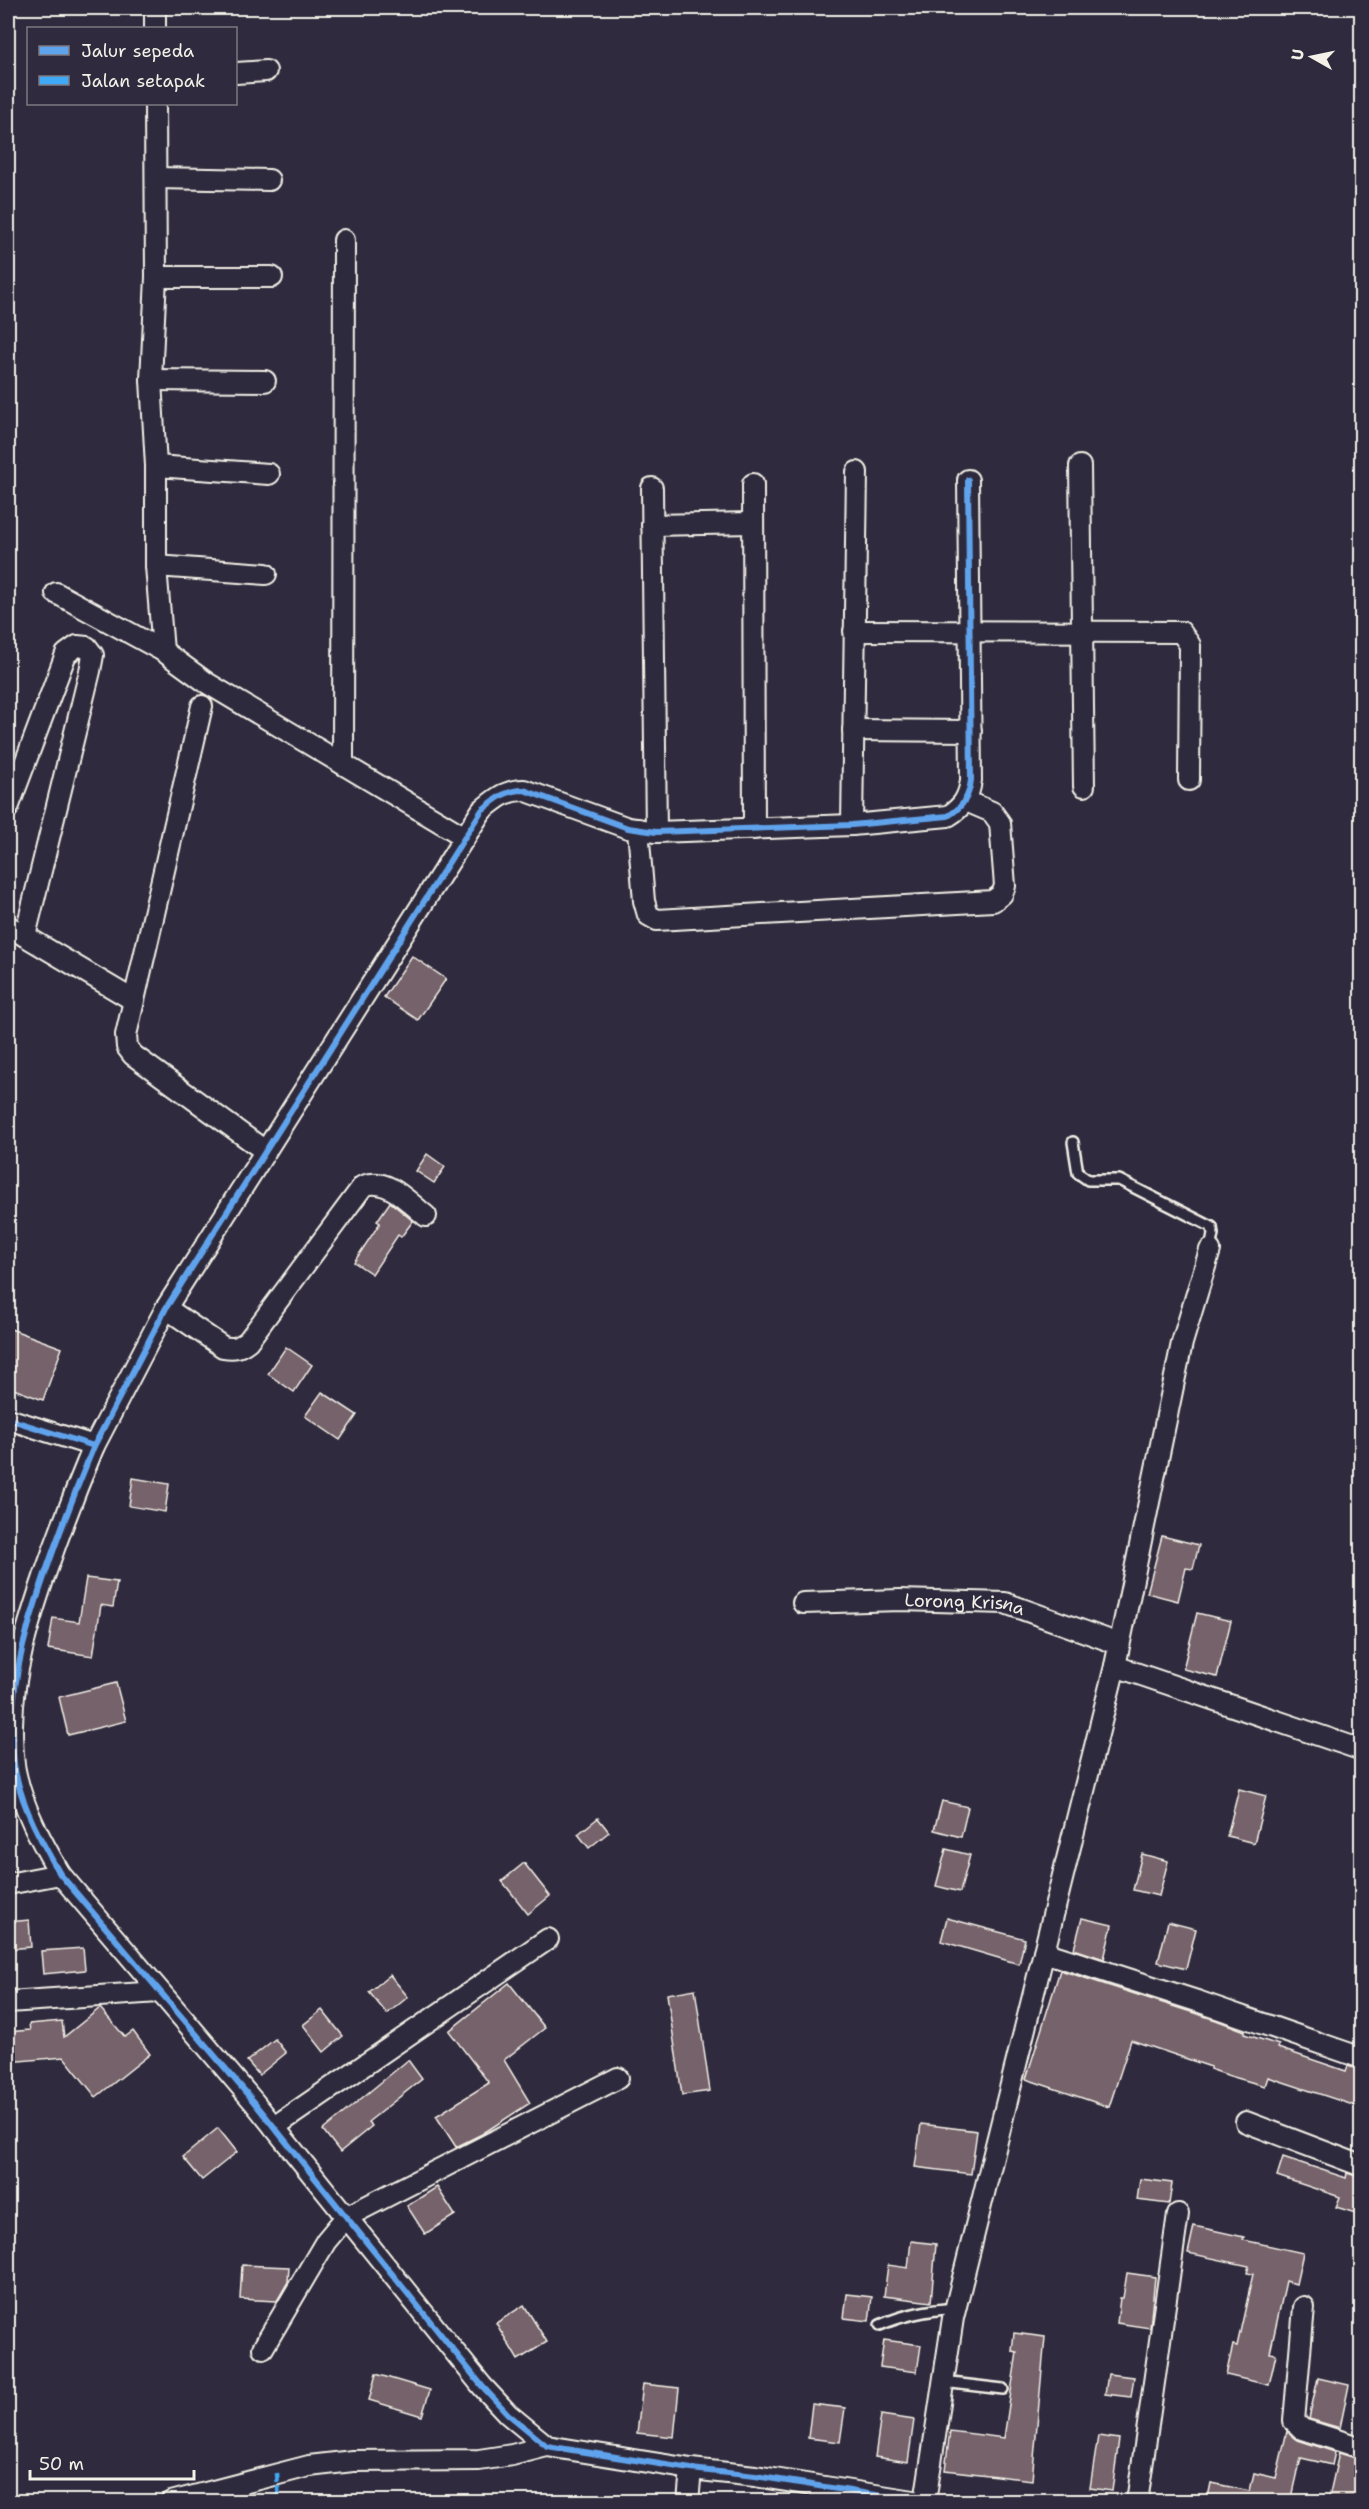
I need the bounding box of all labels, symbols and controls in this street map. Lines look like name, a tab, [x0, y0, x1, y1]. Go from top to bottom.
legend	[27, 27, 237, 105]
north arrow	[1282, 27, 1342, 87]
text: Jalur sepeda	[81, 39, 194, 63]
text: U	[1286, 48, 1309, 62]
text: Jalan setapak	[81, 69, 205, 93]
street label: Lorong Krisna	[904, 1588, 1028, 1621]
scale bar	[30, 2443, 194, 2481]
text: 50 m	[39, 2452, 84, 2476]

